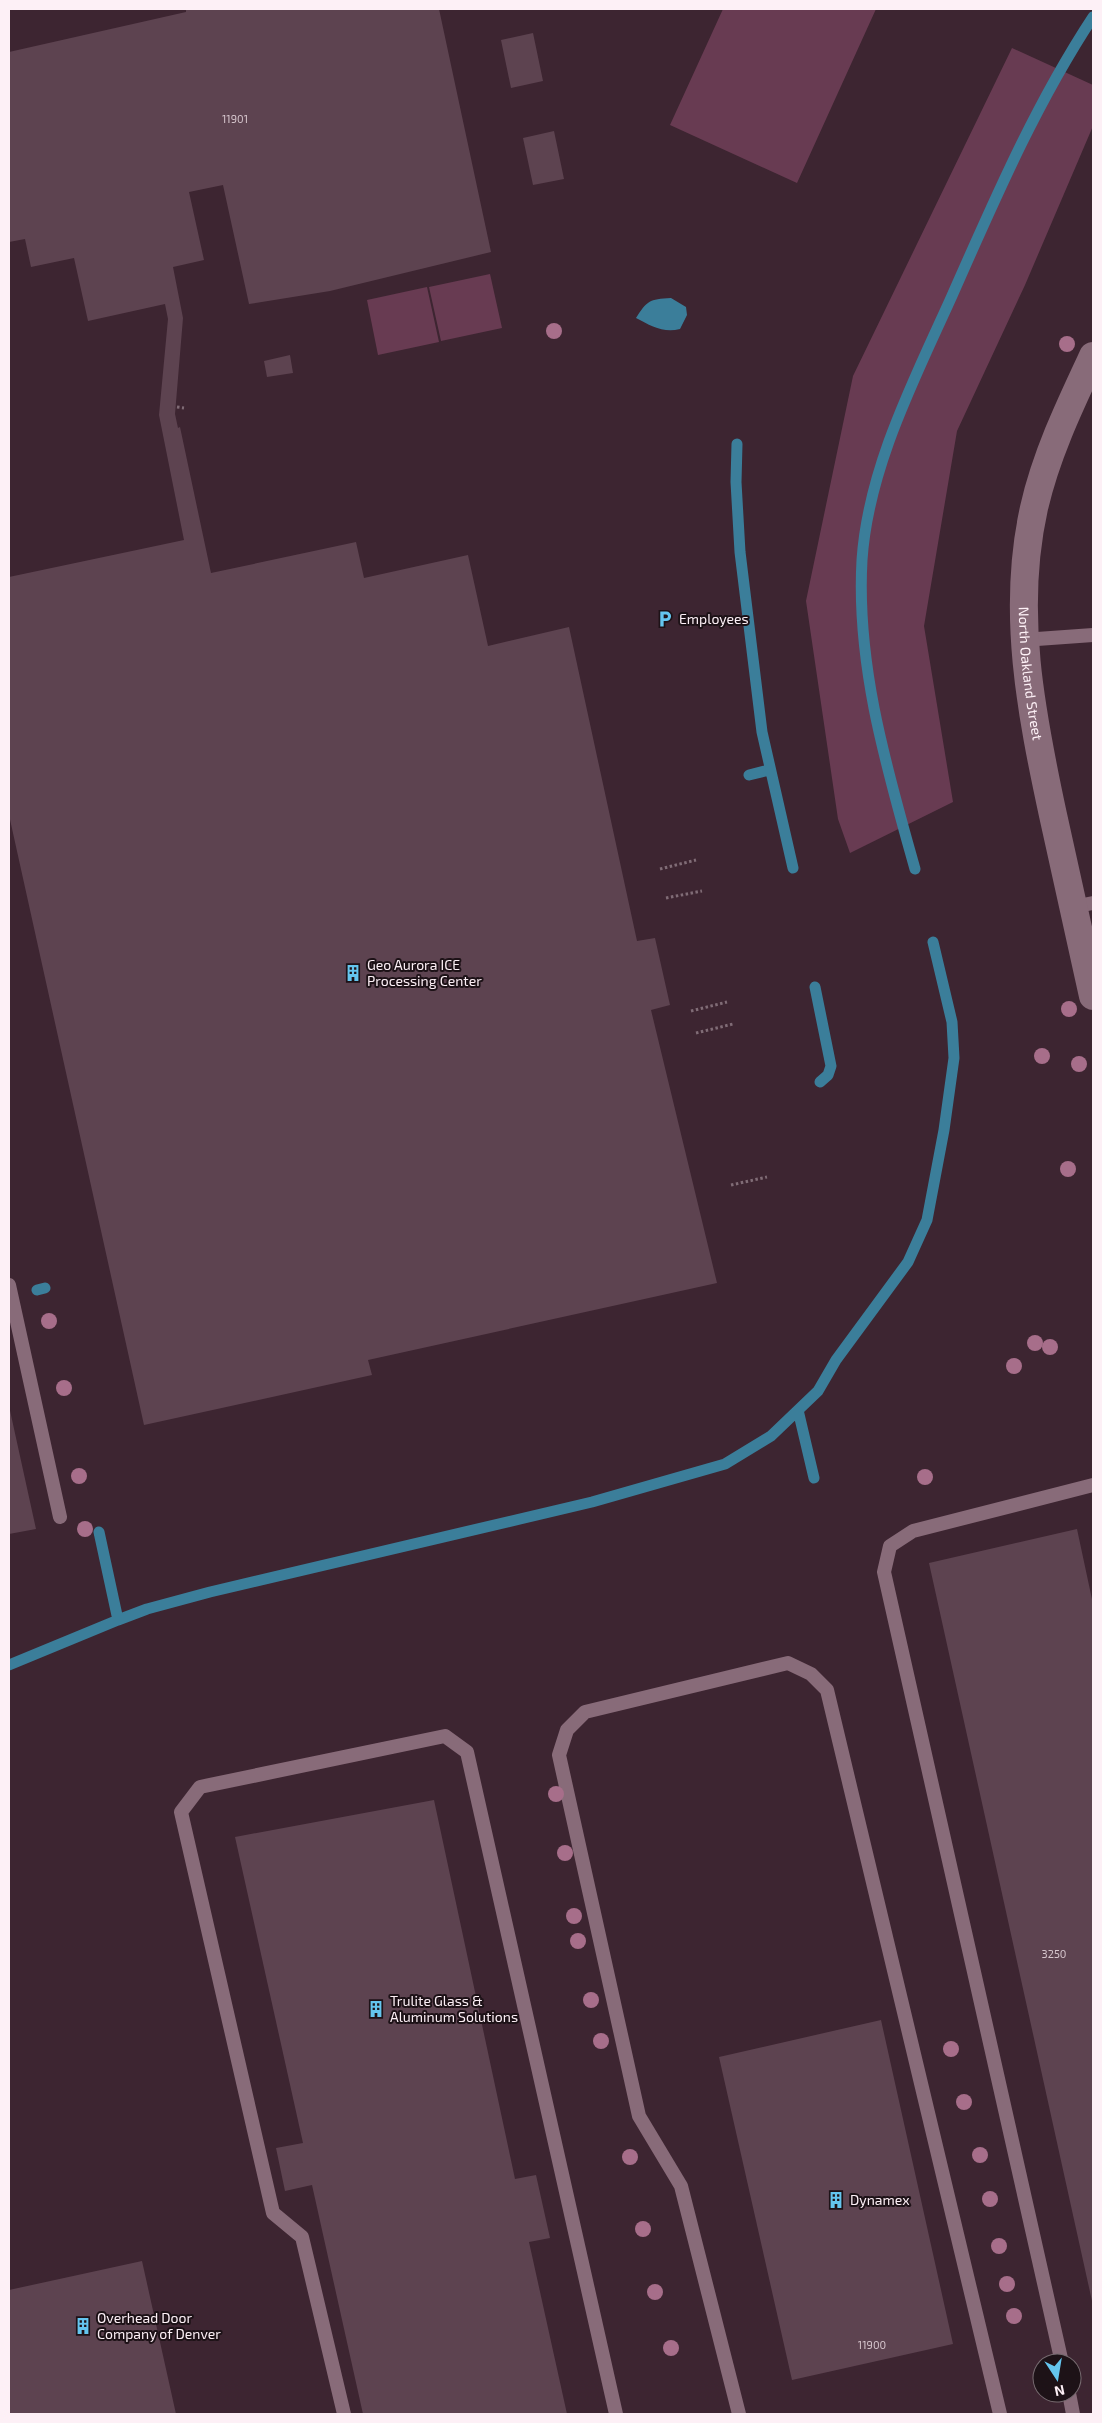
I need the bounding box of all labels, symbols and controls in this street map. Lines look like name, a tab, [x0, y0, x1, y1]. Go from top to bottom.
house number: 11901	[222, 112, 248, 125]
street label: North Oakland Street	[1016, 607, 1047, 742]
parking icon: Employees	[655, 609, 675, 629]
place label: Employees	[679, 610, 749, 627]
place label: Geo Aurora ICE Processing Center	[367, 956, 482, 989]
building icon: Geo Aurora ICE Processing Center	[343, 963, 363, 983]
house number: 3250	[1042, 1947, 1066, 1960]
place label: Trulite Glass & Aluminum Solutions	[390, 1992, 518, 2025]
building icon: Trulite Glass & Aluminum Solutions	[366, 1999, 386, 2019]
building icon: Dynamex	[826, 2190, 846, 2210]
place label: Dynamex	[850, 2191, 910, 2208]
place label: Overhead Door Company of Denver	[97, 2309, 221, 2342]
building icon: Overhead Door Company of Denver	[73, 2316, 93, 2336]
house number: 11900	[858, 2338, 886, 2351]
north arrow	[1032, 2353, 1082, 2403]
text: N	[1053, 2382, 1067, 2401]

